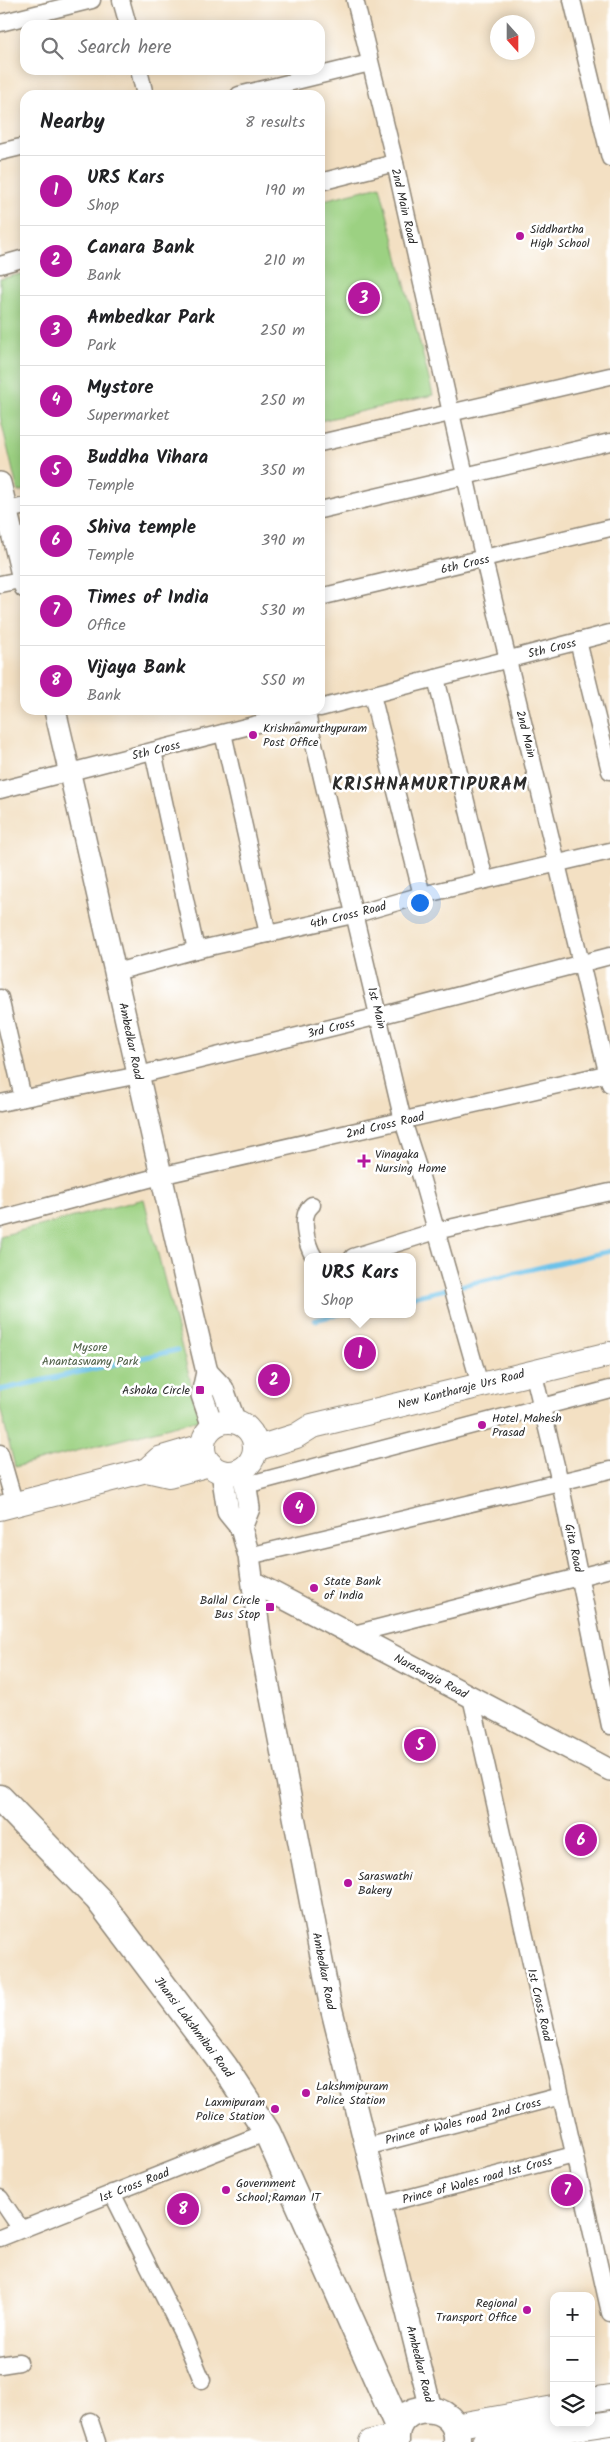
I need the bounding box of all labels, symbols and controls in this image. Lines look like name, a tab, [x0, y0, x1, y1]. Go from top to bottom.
north arrow	[490, 15, 535, 60]
search box	[20, 20, 325, 75]
text: Search here	[78, 33, 172, 63]
icon: search	[38, 34, 66, 62]
text: Nearby	[40, 106, 105, 139]
text: 8 results	[245, 110, 305, 135]
text: URS Kars	[87, 163, 164, 193]
street label: 2nd Main Road	[386, 166, 422, 247]
text: 1	[54, 178, 58, 203]
text: 190 m	[265, 178, 305, 203]
text: Shop	[87, 193, 119, 218]
place label: Siddhartha High School	[530, 220, 590, 253]
marker: Siddhartha High School	[514, 230, 526, 242]
text: Canara Bank	[87, 233, 194, 263]
text: 2	[51, 248, 61, 273]
text: 210 m	[264, 248, 305, 273]
text: Bank	[87, 263, 121, 288]
pin: 3	[348, 279, 380, 317]
text: Ambedkar Park	[87, 303, 214, 333]
text: 3	[52, 318, 60, 343]
text: 250 m	[260, 318, 305, 343]
text: Park	[87, 333, 116, 358]
text: Mystore	[87, 373, 154, 403]
text: 4	[52, 388, 60, 413]
text: 250 m	[260, 388, 305, 413]
text: Supermarket	[87, 403, 170, 428]
text: Buddha Vihara	[87, 443, 208, 473]
text: 5	[52, 458, 60, 483]
text: 350 m	[260, 458, 305, 483]
text: Temple	[87, 473, 134, 498]
text: Shiva temple	[87, 513, 196, 543]
text: 6	[52, 528, 60, 553]
text: 390 m	[261, 528, 305, 553]
text: Temple	[87, 543, 134, 568]
street label: 6th Cross	[439, 550, 491, 579]
text: Times of India	[87, 583, 209, 613]
text: 7	[52, 598, 60, 623]
text: 530 m	[260, 598, 305, 623]
text: Office	[87, 613, 126, 638]
street label: 5th Cross	[526, 633, 578, 664]
text: Vijaya Bank	[87, 653, 185, 683]
text: 8	[51, 668, 61, 693]
text: 550 m	[261, 668, 305, 693]
text: Bank	[87, 683, 121, 708]
street label: 2nd Main	[510, 708, 541, 760]
place label: Krishnamurthypuram Post Office	[263, 719, 368, 752]
marker: Krishnamurthypuram Post Office	[247, 729, 259, 741]
street label: 5th Cross	[130, 735, 182, 766]
district label: KRISHNAMURTIPURAM	[332, 771, 528, 800]
your location	[407, 890, 433, 916]
street label: 4th Cross Road	[308, 897, 389, 934]
street label: 1st Main	[362, 985, 391, 1031]
street label: Ambedkar Road	[113, 1001, 148, 1083]
street label: 3rd Cross	[305, 1013, 357, 1044]
street label: 2nd Cross Road	[344, 1107, 427, 1144]
place label: Vinayaka Nursing Home	[375, 1145, 447, 1178]
marker: Vinayaka Nursing Home	[357, 1154, 371, 1168]
popup	[304, 1253, 416, 1318]
text: URS Kars	[321, 1258, 399, 1288]
text: Shop	[321, 1288, 353, 1313]
pin: 1	[344, 1334, 376, 1372]
park label: Mysore Anantaswamy Park	[42, 1338, 139, 1371]
pin: 2	[258, 1361, 290, 1399]
street label: New Kantharaje Urs Road	[396, 1364, 528, 1414]
place label: Ashoka Circle	[122, 1381, 191, 1400]
marker: Ashoka Circle	[194, 1384, 206, 1396]
place label: Hotel Mahesh Prasad	[492, 1409, 562, 1442]
marker: Hotel Mahesh Prasad	[476, 1419, 488, 1431]
pin: 4	[283, 1489, 315, 1527]
street label: Gita Road	[559, 1522, 588, 1575]
place label: State Bank of India	[324, 1572, 381, 1605]
marker: State Bank of India	[308, 1582, 320, 1594]
place label: Ballal Circle Bus Stop	[200, 1591, 261, 1624]
marker: Ballal Circle Bus Stop	[264, 1601, 276, 1613]
street label: Narasaraja Road	[390, 1649, 472, 1704]
pin: 5	[404, 1726, 436, 1764]
pin: 6	[565, 1821, 597, 1859]
place label: Saraswathi Bakery	[358, 1867, 413, 1900]
marker: Saraswathi Bakery	[342, 1877, 354, 1889]
street label: Ambedkar Road	[307, 1931, 341, 2012]
street label: 1st Cross Road	[522, 1967, 557, 2044]
street label: Jhansi Lakshmibai Road	[149, 1973, 239, 2083]
place label: Lakshmipuram Police Station	[316, 2077, 389, 2110]
marker: Lakshmipuram Police Station	[300, 2087, 312, 2099]
place label: Laxmipuram Police Station	[196, 2093, 265, 2126]
street label: Prince of Wales road 2nd Cross	[383, 2093, 543, 2150]
marker: Laxmipuram Police Station	[269, 2103, 281, 2115]
street label: Prince of Wales road 1st Cross	[400, 2151, 554, 2210]
street label: 1st Cross Road	[96, 2163, 173, 2208]
pin: 7	[551, 2171, 583, 2209]
place label: Government School;Raman IT	[236, 2174, 322, 2207]
marker: Government School;Raman IT	[220, 2184, 232, 2196]
pin: 8	[167, 2190, 199, 2228]
map controls	[550, 2292, 595, 2427]
button: +	[550, 2292, 595, 2337]
place label: Regional Transport Office	[436, 2294, 518, 2327]
marker: Regional Transport Office	[521, 2304, 533, 2316]
street label: Ambedkar Road	[401, 2324, 438, 2406]
button: −	[550, 2337, 595, 2382]
button: layers	[550, 2382, 595, 2427]

